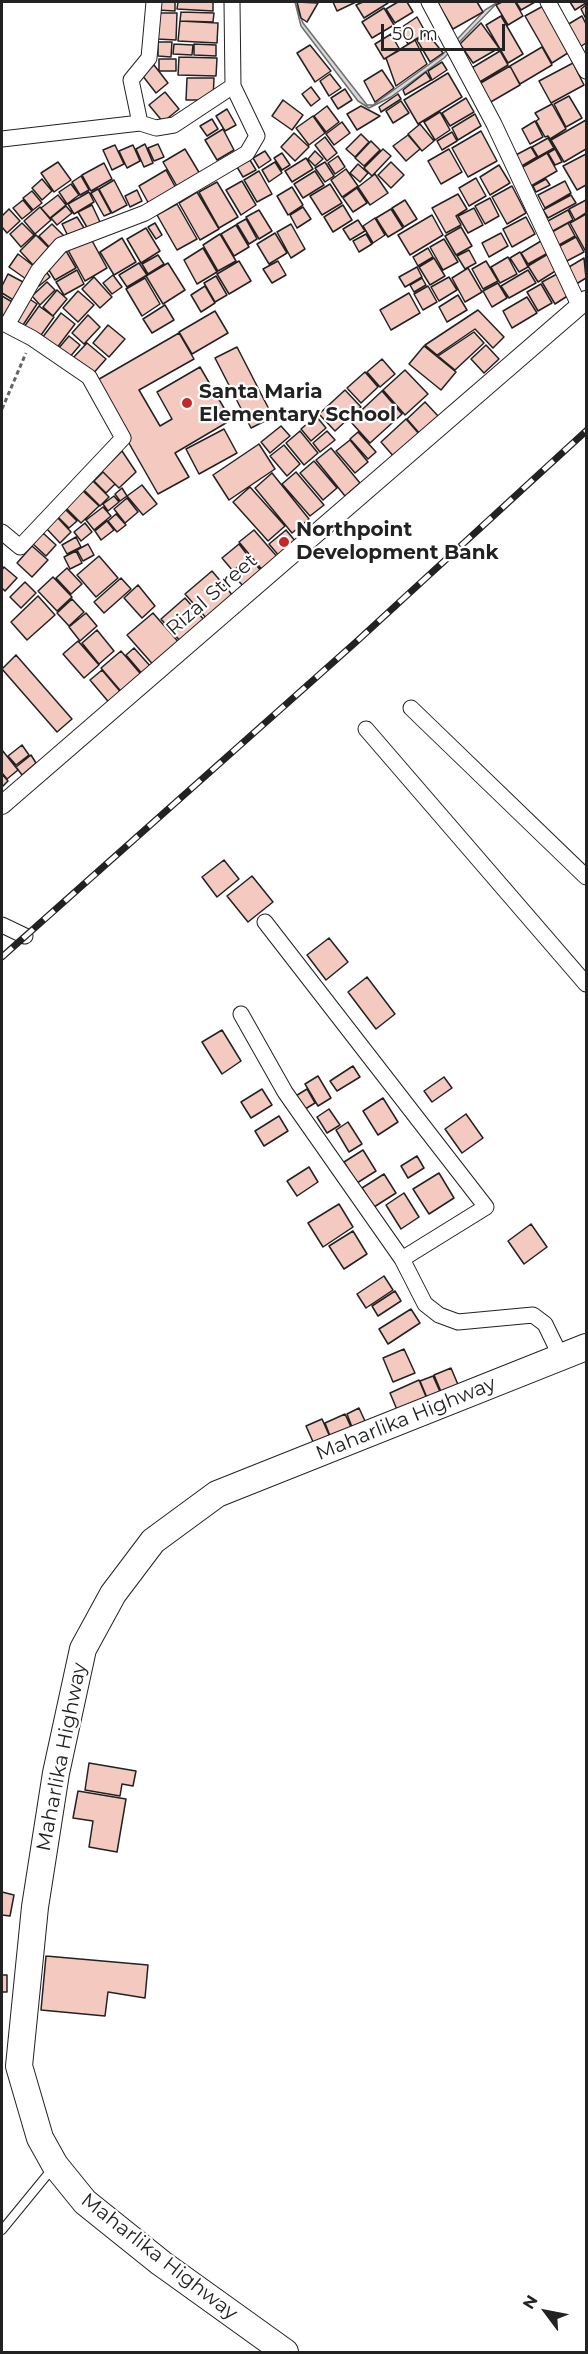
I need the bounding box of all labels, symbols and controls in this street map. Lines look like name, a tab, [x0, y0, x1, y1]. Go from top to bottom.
scale bar	[384, 12, 508, 50]
text: 50 m	[392, 23, 438, 45]
place label: Santa Maria Elementary School	[199, 380, 396, 427]
marker: Santa Maria Elementary School	[180, 396, 194, 410]
place label: Northpoint Development Bank	[296, 518, 499, 565]
marker: Northpoint Development Bank	[277, 535, 291, 549]
street label: Rizal Street	[162, 549, 262, 641]
street label: Maharlika Highway	[313, 1372, 499, 1466]
street label: Maharlika Highway	[32, 1661, 92, 1853]
street label: Maharlika Highway	[76, 2189, 242, 2325]
north arrow	[516, 2282, 576, 2342]
text: N	[519, 2292, 542, 2313]

